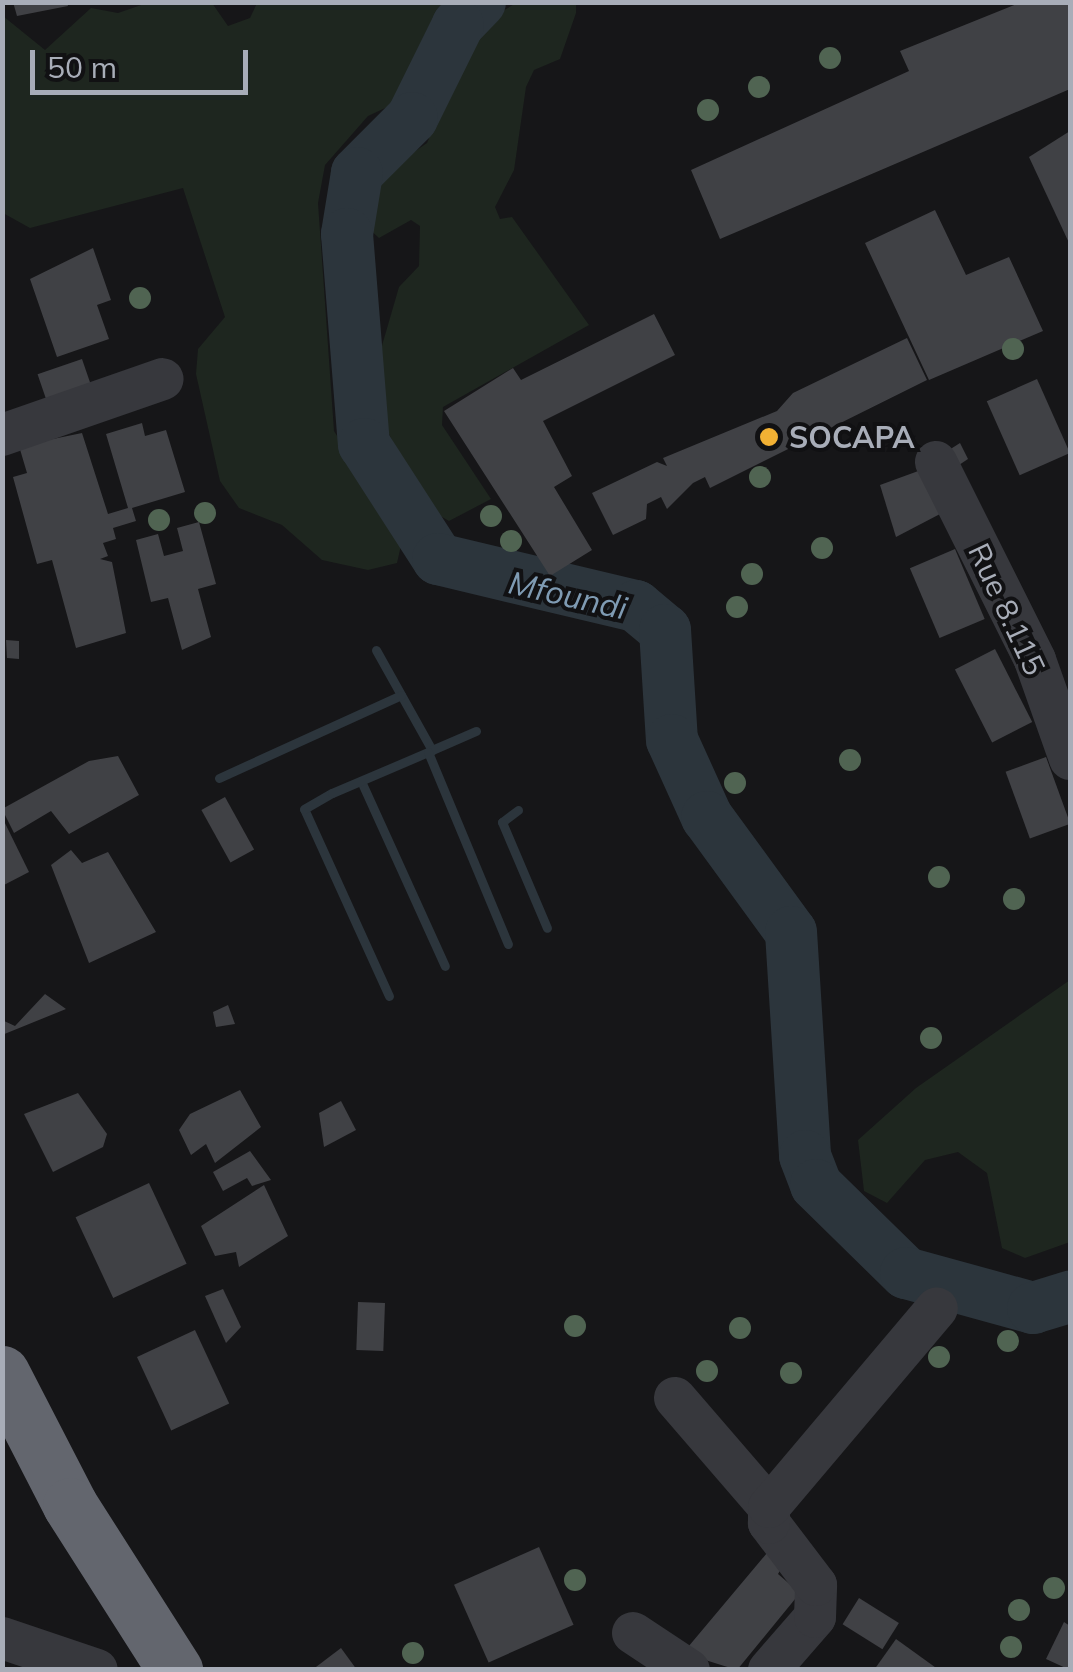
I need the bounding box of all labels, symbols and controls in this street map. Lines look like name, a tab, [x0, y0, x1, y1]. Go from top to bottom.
scale bar	[35, 30, 252, 92]
text: 50 m	[47, 48, 117, 86]
place label: SOCAPA	[789, 419, 915, 455]
marker: SOCAPA	[758, 426, 780, 448]
street label: Rue 8.115	[961, 537, 1053, 681]
water label: Mfoundi	[505, 563, 631, 627]

